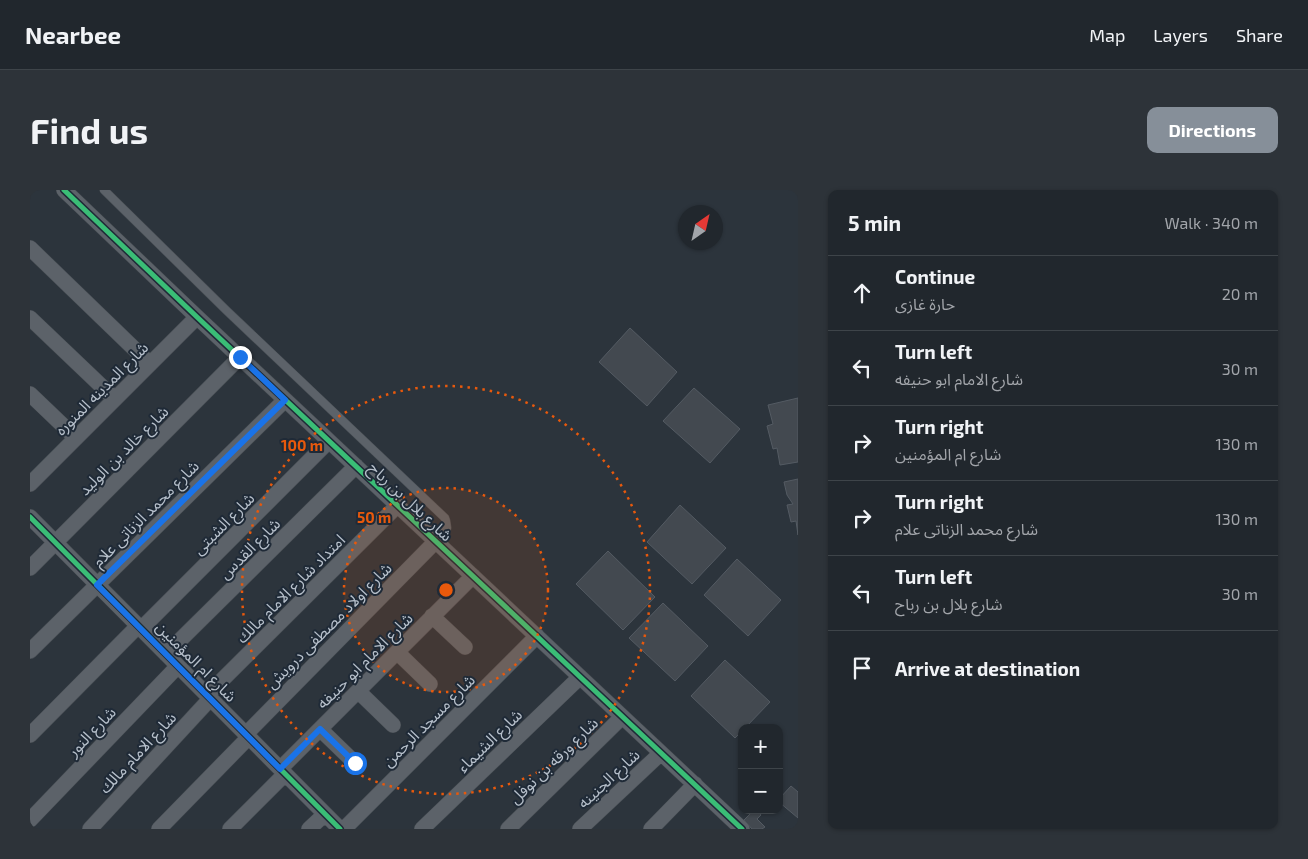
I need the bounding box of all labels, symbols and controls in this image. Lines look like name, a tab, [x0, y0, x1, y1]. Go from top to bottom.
text: Nearbee	[25, 20, 121, 49]
text: Map	[1089, 24, 1125, 46]
text: Layers	[1153, 24, 1208, 46]
text: Share	[1236, 24, 1283, 46]
button: Directions	[1147, 107, 1278, 153]
text: Find us	[30, 109, 148, 151]
north arrow	[678, 205, 723, 250]
text: 5 min	[848, 210, 901, 235]
text: Walk · 340 m	[1165, 213, 1258, 232]
text: Continue	[895, 265, 975, 288]
icon: ahead	[848, 279, 876, 307]
text: 20 m	[1222, 284, 1258, 303]
text: حارة غازى	[895, 294, 955, 313]
street label: شارع المدينه المنوره	[50, 337, 154, 441]
text: Turn left	[895, 340, 972, 363]
route end	[229, 346, 252, 369]
icon: left	[848, 354, 876, 382]
text: 30 m	[1222, 359, 1258, 378]
text: شارع الامام ابو حنيفه	[895, 369, 1023, 388]
street label: شارع خالد بن الوليد	[74, 401, 175, 502]
text: Turn right	[895, 415, 983, 438]
icon: right	[848, 429, 876, 457]
text: 130 m	[1216, 434, 1258, 453]
text: 100 m	[281, 436, 323, 454]
text: شارع ام المؤمنين	[895, 444, 1001, 463]
street label: شارع محمد الزناتى علام	[88, 456, 205, 573]
street label: شارع بلال بن رباح	[362, 457, 457, 548]
street label: شارع الشبتى	[188, 488, 261, 561]
text: Turn right	[895, 490, 983, 513]
icon: right	[848, 504, 876, 532]
text: 50 m	[357, 508, 391, 526]
text: 130 m	[1216, 509, 1258, 528]
street label: شارع القدس	[215, 514, 286, 585]
text: شارع محمد الزناتى علام	[895, 519, 1038, 538]
street label: امتداد شارع الامام مالك	[232, 530, 351, 649]
street label: شارع اولاد مصطفى درويش	[261, 558, 398, 695]
text: Turn left	[895, 565, 972, 588]
icon: left	[848, 579, 876, 607]
centre of rings	[437, 581, 455, 599]
text: 30 m	[1222, 584, 1258, 603]
text: شارع بلال بن رباح	[895, 594, 1002, 613]
street label: شارع الامام ابو حنيفه	[312, 608, 419, 715]
street label: شارع ام المؤمنين	[150, 617, 241, 708]
icon: arrive	[848, 654, 876, 682]
text: Arrive at destination	[895, 657, 1080, 680]
street label: شارع مسجد الرحمن	[378, 670, 481, 773]
street label: شارع النور	[62, 702, 122, 763]
street label: شارع الشيماء	[453, 704, 528, 778]
street label: شارع الامام مالك	[95, 707, 182, 799]
street label: شارع ورقه بن نوفل	[505, 713, 604, 810]
map controls	[738, 724, 783, 814]
button: +	[738, 724, 783, 769]
street label: شارع الجنينه	[573, 745, 646, 814]
route start	[344, 752, 367, 775]
button: −	[738, 769, 783, 814]

